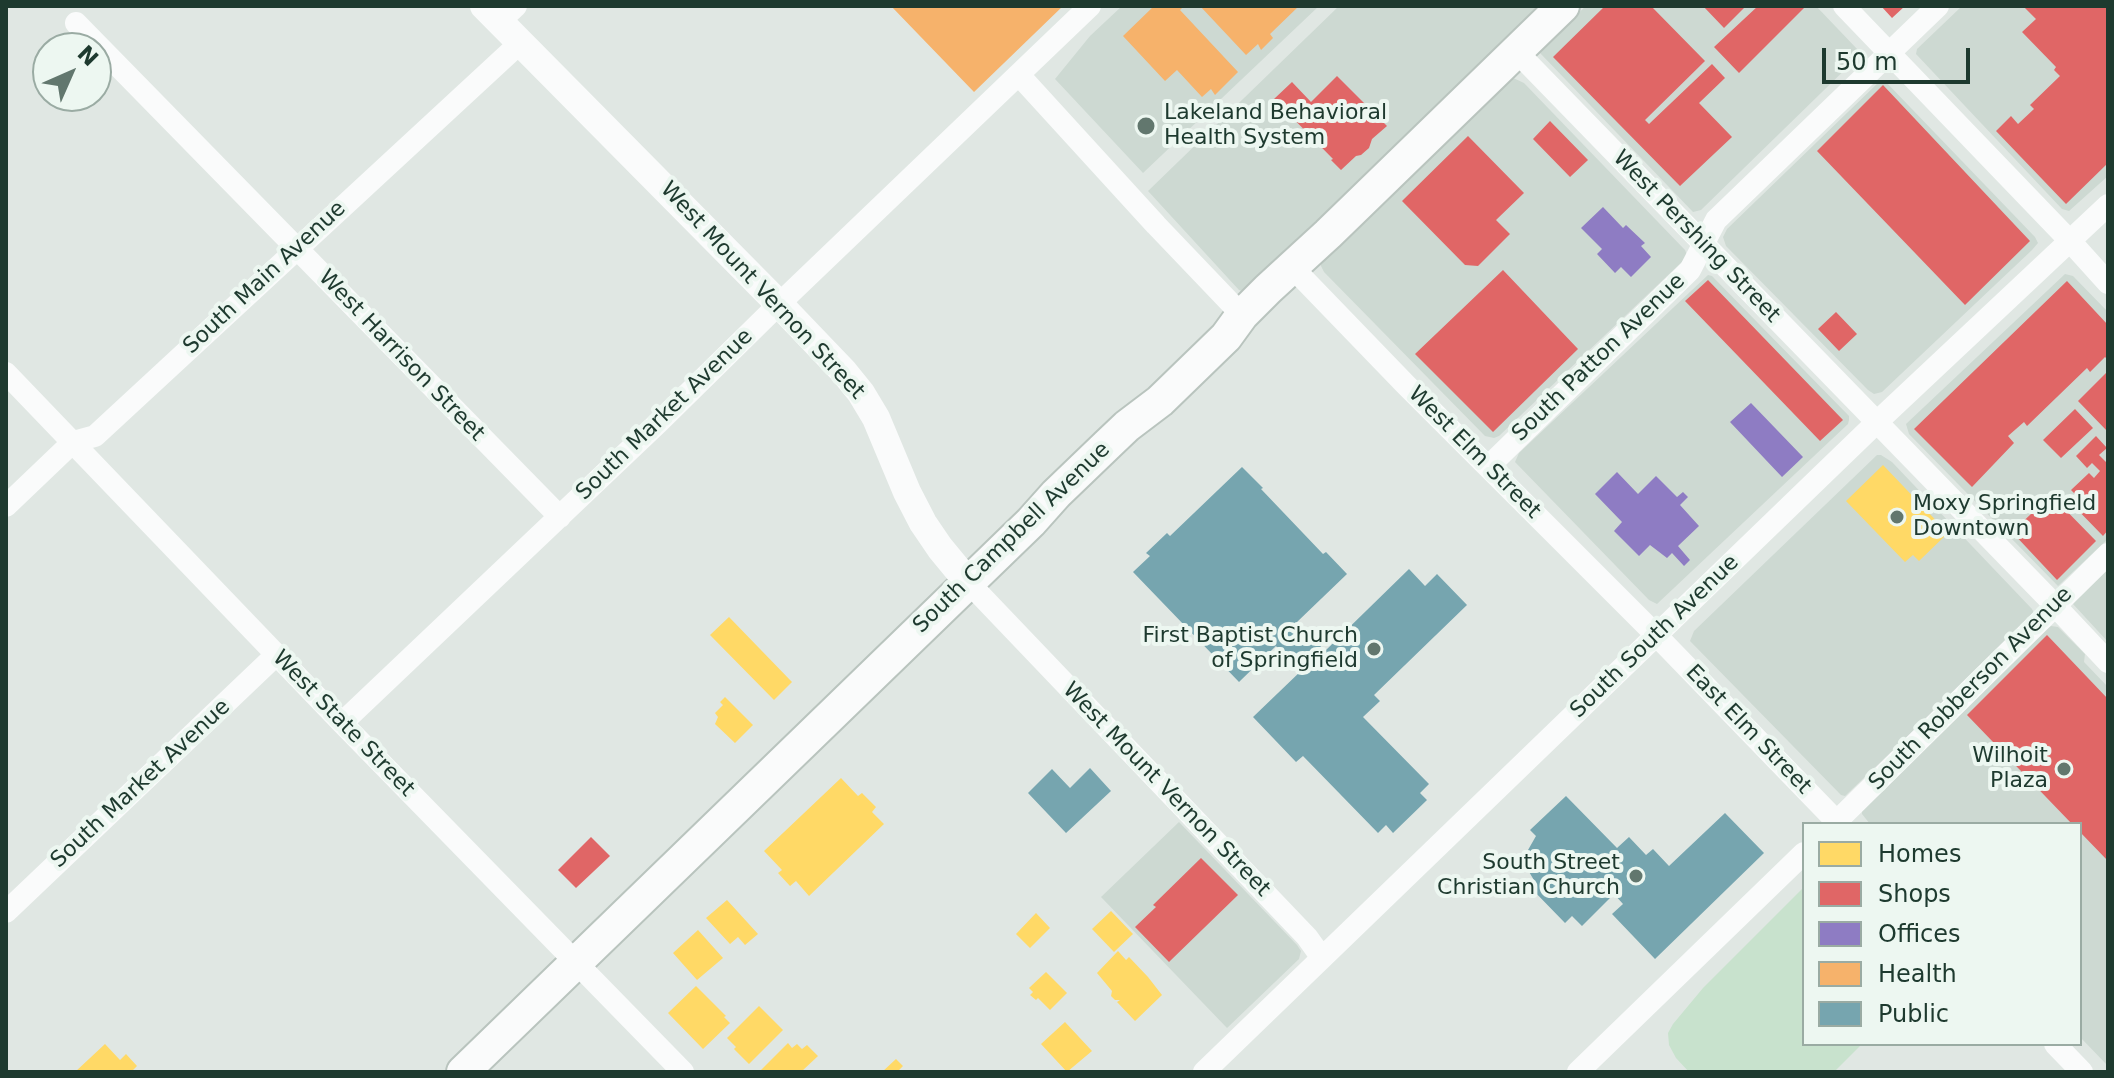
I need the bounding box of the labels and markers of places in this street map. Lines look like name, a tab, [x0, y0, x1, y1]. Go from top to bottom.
place label: Lakeland Behavioral Health System	[1164, 100, 1387, 152]
marker: Lakeland Behavioral Health System	[1135, 115, 1157, 137]
place label: Moxy Springfield Downtown	[1913, 491, 2096, 542]
marker: Moxy Springfield Downtown	[1888, 508, 1906, 526]
place label: First Baptist Church of Springfield	[1143, 623, 1358, 674]
marker: First Baptist Church of Springfield	[1365, 640, 1383, 658]
place label: Wilhoit Plaza	[1972, 743, 2048, 794]
marker: Wilhoit Plaza	[2055, 760, 2073, 778]
place label: South Street Christian Church	[1437, 850, 1620, 902]
marker: South Street Christian Church	[1627, 867, 1645, 885]

